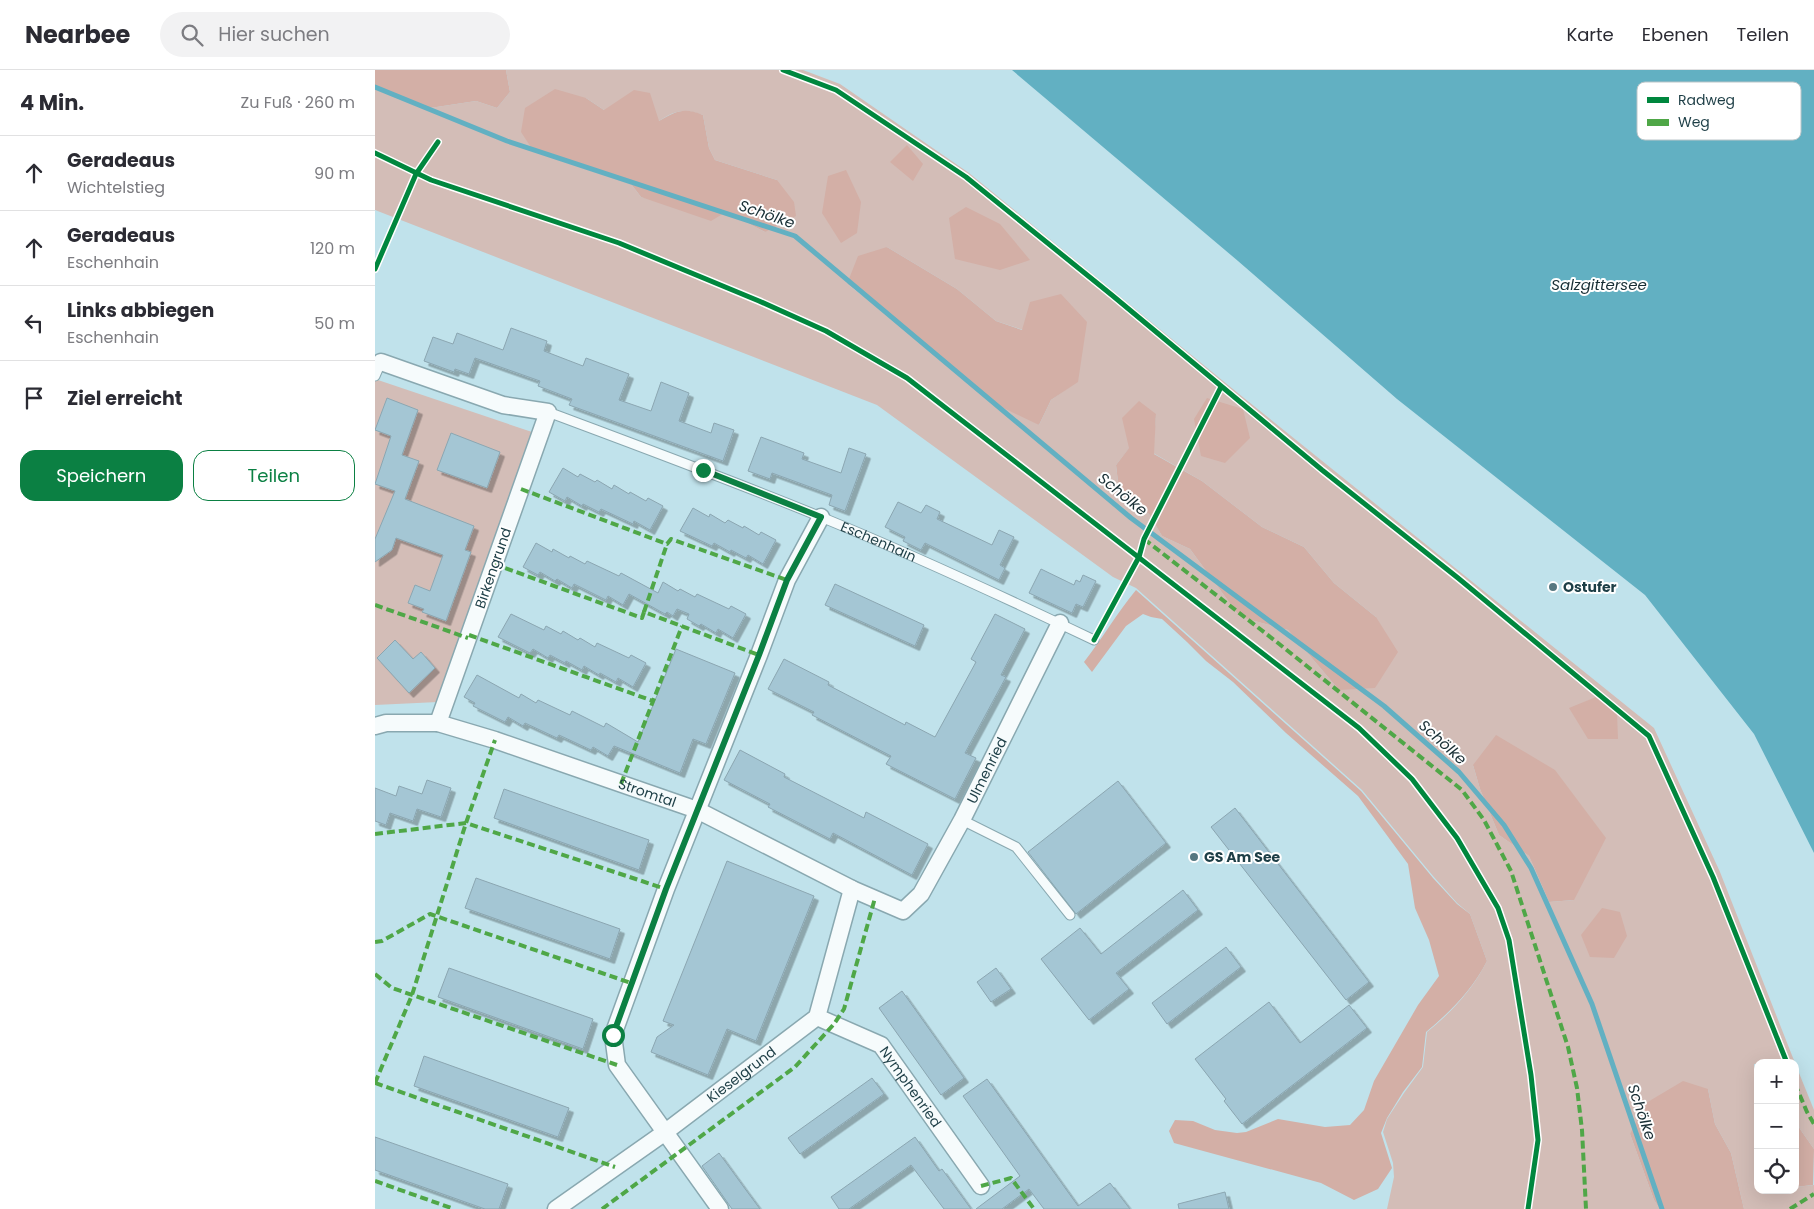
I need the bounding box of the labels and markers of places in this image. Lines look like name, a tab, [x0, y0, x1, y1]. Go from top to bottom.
place label: Ostufer	[1563, 577, 1617, 597]
marker: Ostufer	[1547, 581, 1559, 593]
place label: GS Am See	[1204, 847, 1281, 867]
marker: GS Am See	[1188, 851, 1200, 863]

